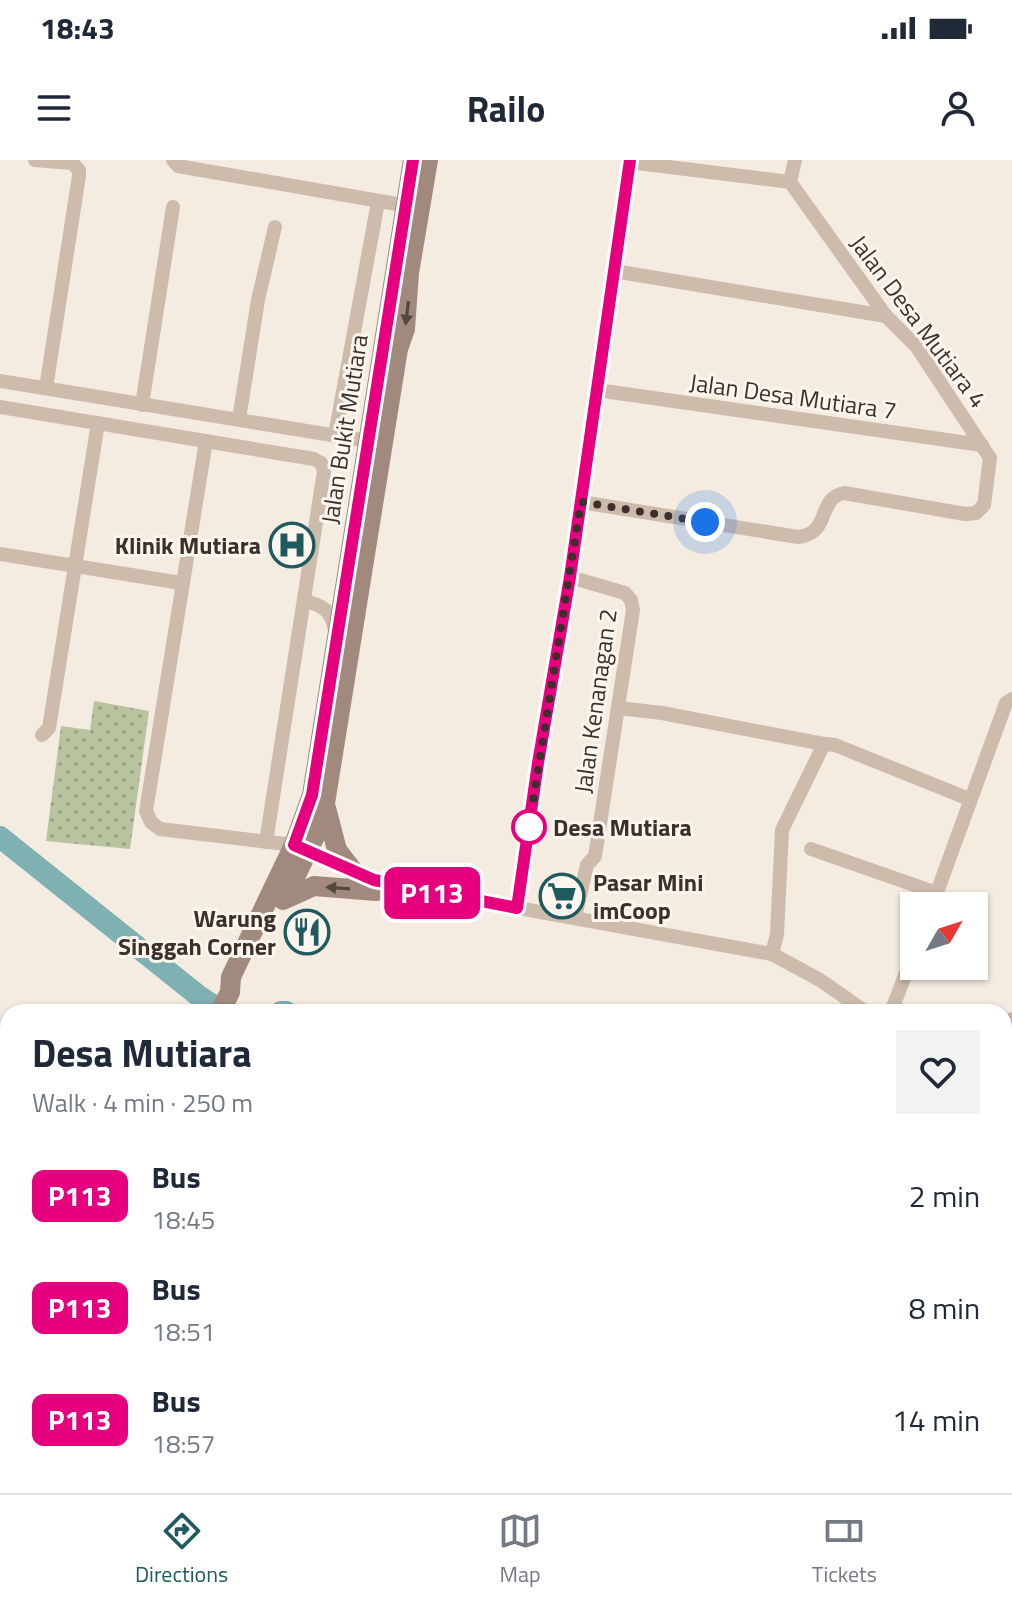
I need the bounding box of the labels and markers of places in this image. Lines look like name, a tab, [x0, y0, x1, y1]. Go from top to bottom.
hospital icon: Klinik Mutiara	[268, 521, 316, 569]
place label: Klinik Mutiara	[115, 527, 261, 563]
place label: Desa Mutiara	[553, 809, 692, 845]
marker: Desa Mutiara	[512, 810, 546, 844]
place label: Pasar Mini imCoop	[593, 864, 703, 928]
supermarket icon: Pasar Mini imCoop	[538, 872, 586, 920]
place label: Warung Singgah Corner	[118, 900, 276, 964]
restaurant icon: Warung Singgah Corner	[283, 908, 331, 956]

